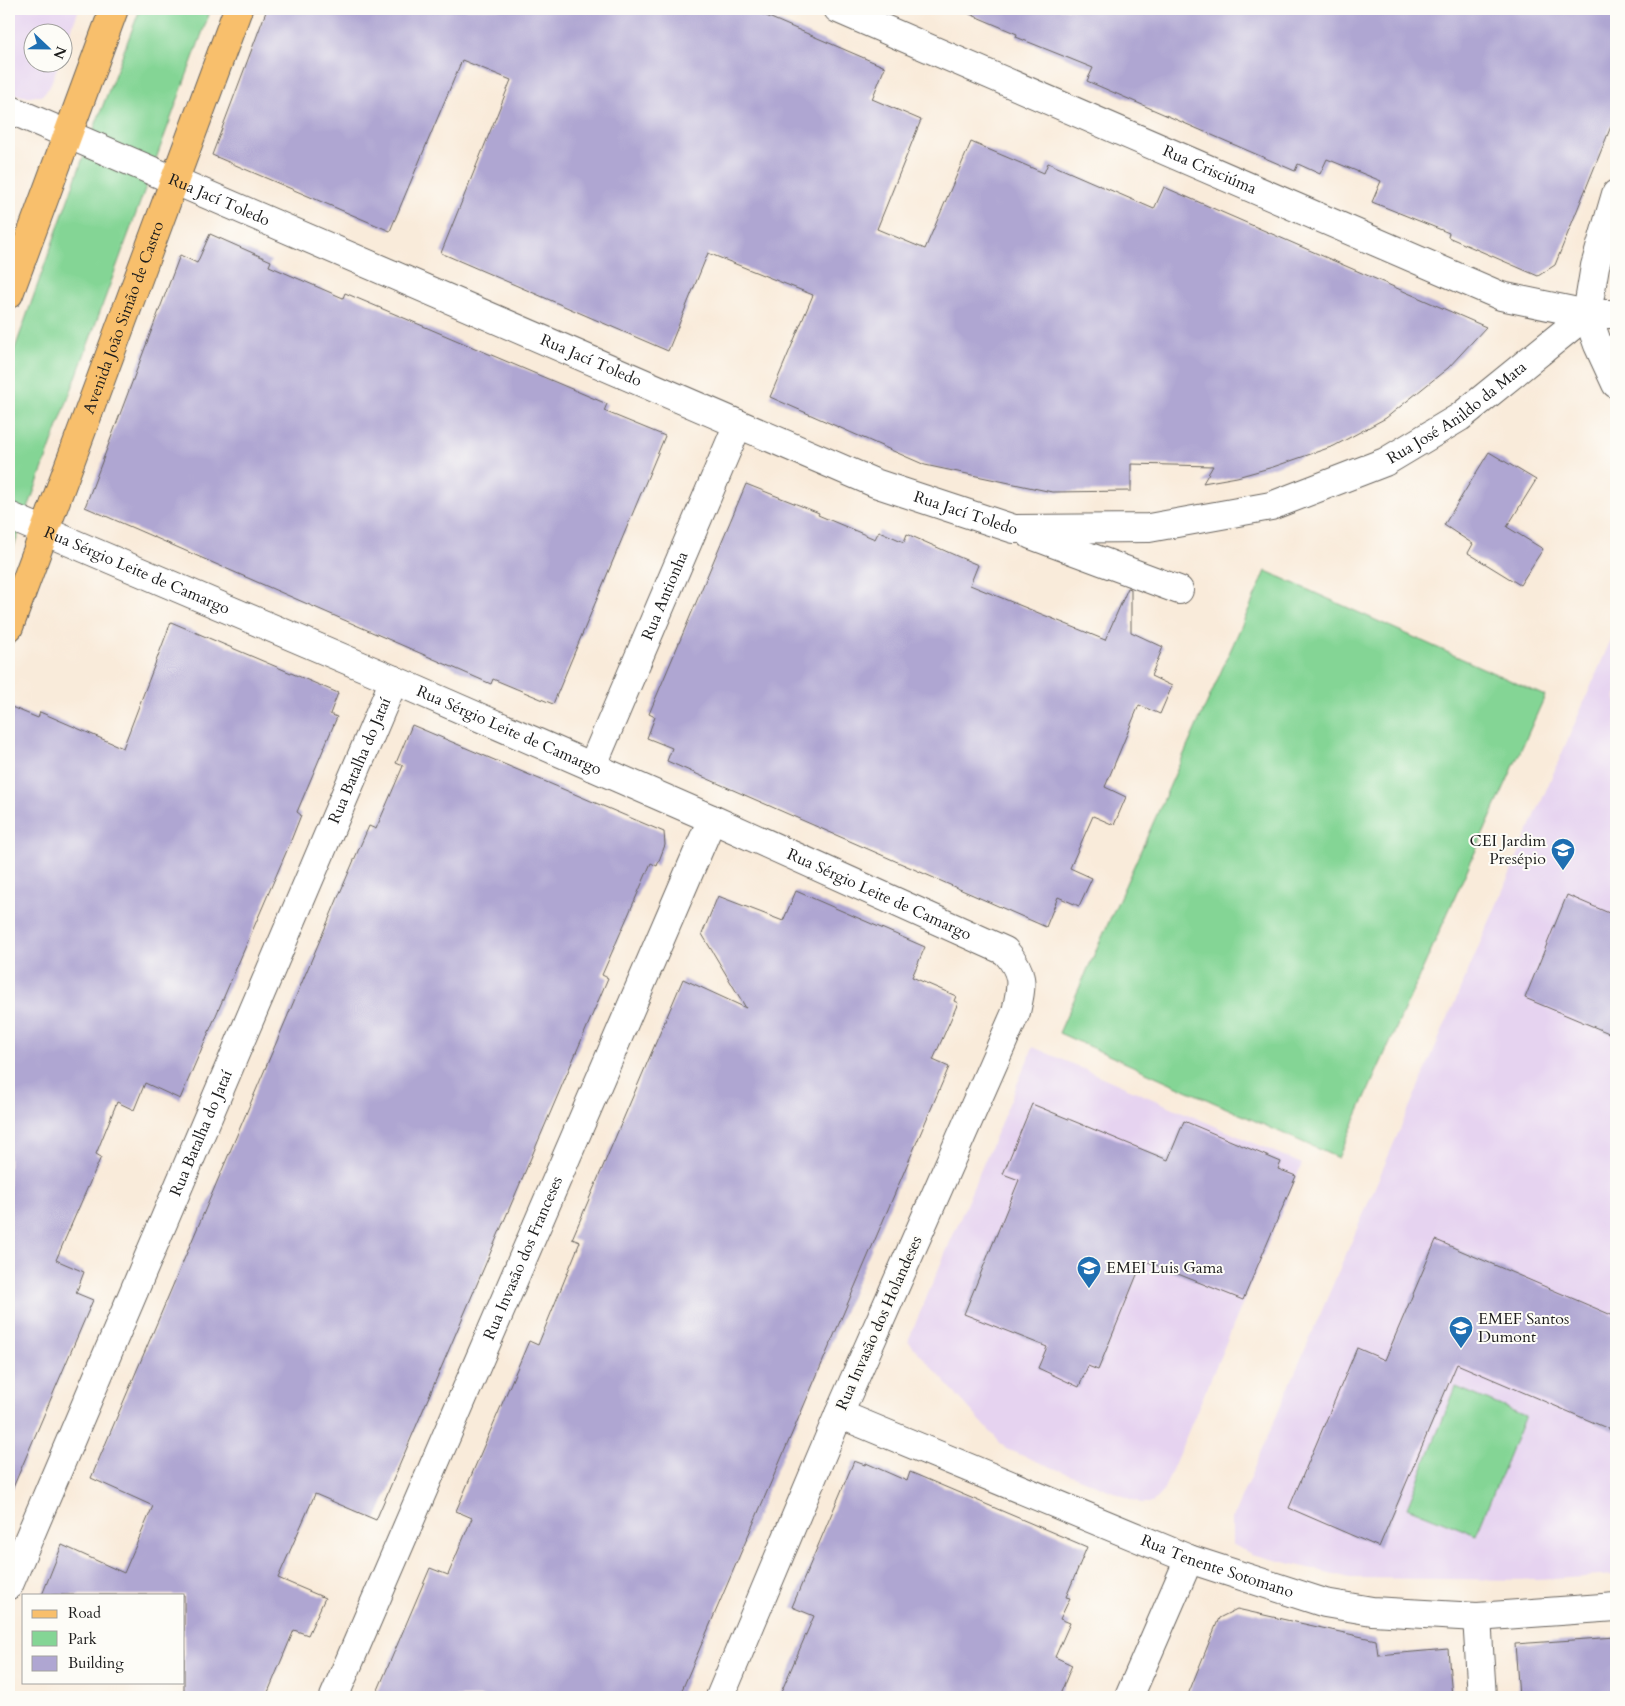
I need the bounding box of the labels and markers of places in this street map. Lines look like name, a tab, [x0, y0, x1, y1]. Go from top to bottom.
place label: CEI Jardim Presépio	[1469, 830, 1546, 870]
school or university icon: CEI Jardim Presépio	[1550, 837, 1576, 871]
school or university icon: EMEI Luis Gama	[1076, 1255, 1102, 1289]
place label: EMEI Luis Gama	[1106, 1257, 1223, 1279]
place label: EMEF Santos Dumont	[1478, 1308, 1569, 1348]
school or university icon: EMEF Santos Dumont	[1448, 1315, 1474, 1349]

